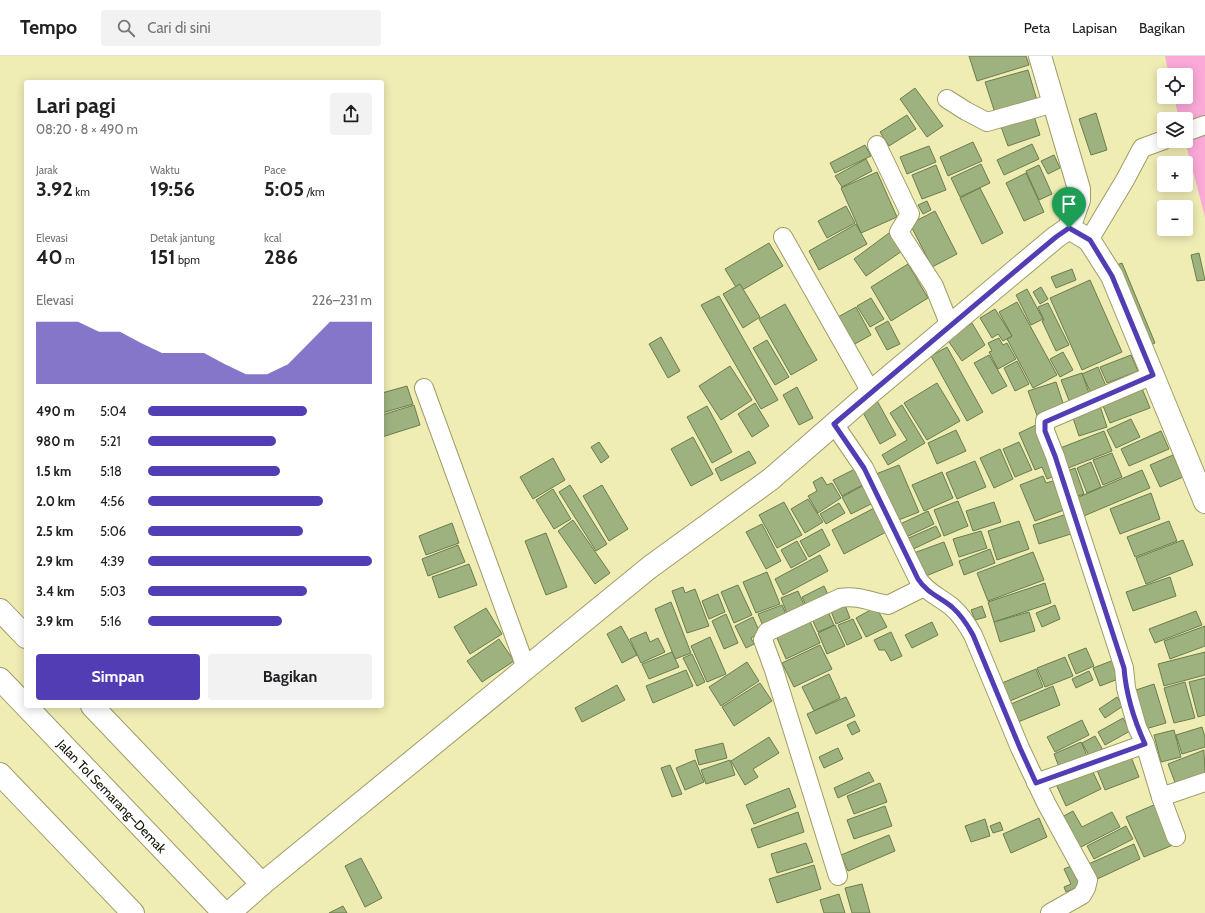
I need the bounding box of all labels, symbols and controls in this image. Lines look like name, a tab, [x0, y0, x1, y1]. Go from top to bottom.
search box	[101, 10, 381, 46]
text: Tempo	[20, 16, 77, 39]
icon: search	[115, 17, 137, 39]
text: Cari di sini	[147, 19, 211, 37]
text: Peta	[1024, 19, 1050, 37]
text: Lapisan	[1072, 19, 1117, 37]
text: Bagikan	[1139, 19, 1185, 37]
map controls	[1157, 68, 1193, 236]
button: locate	[1157, 68, 1193, 104]
text: Lari pagi	[36, 92, 116, 119]
button: share	[330, 93, 372, 135]
button: layers	[1157, 112, 1193, 148]
text: 08:20 · 8 × 490 m	[36, 121, 138, 137]
button: +	[1157, 156, 1193, 192]
text: Jarak	[36, 163, 58, 177]
text: Waktu	[150, 163, 180, 177]
text: Pace	[264, 163, 286, 177]
text: 3.92	[36, 177, 73, 201]
text: 19:56	[150, 177, 195, 201]
text: 5:05	[264, 177, 304, 201]
text: km	[73, 185, 90, 199]
text: /km	[304, 185, 325, 199]
pin	[1052, 187, 1086, 228]
icon: arrive	[1058, 193, 1080, 215]
button: −	[1157, 200, 1193, 236]
text: Elevasi	[36, 231, 68, 245]
text: Detak jantung	[150, 231, 215, 245]
text: kcal	[264, 231, 282, 245]
text: 40	[36, 245, 63, 269]
text: 151	[150, 245, 176, 269]
text: 286	[264, 245, 298, 269]
text: m	[63, 253, 75, 267]
text: bpm	[176, 253, 200, 267]
text: Elevasi	[36, 292, 74, 308]
text: 226–231 m	[312, 292, 372, 308]
text: 490 m	[36, 403, 75, 419]
text: 5:04	[100, 403, 126, 419]
text: 980 m	[36, 433, 75, 449]
text: 5:21	[100, 433, 121, 449]
text: 1.5 km	[36, 463, 71, 479]
text: 5:18	[100, 463, 122, 479]
text: 2.0 km	[36, 493, 75, 509]
text: 4:56	[100, 493, 125, 509]
text: 2.5 km	[36, 523, 73, 539]
text: 5:06	[100, 523, 126, 539]
text: 2.9 km	[36, 553, 73, 569]
text: 4:39	[100, 553, 125, 569]
text: 3.4 km	[36, 583, 75, 599]
text: 5:03	[100, 583, 126, 599]
text: 3.9 km	[36, 613, 74, 629]
text: 5:16	[100, 613, 121, 629]
button: Simpan	[36, 654, 200, 700]
button: Bagikan	[208, 654, 372, 700]
street label: Jalan Tol Semarang–Demak	[53, 735, 170, 856]

